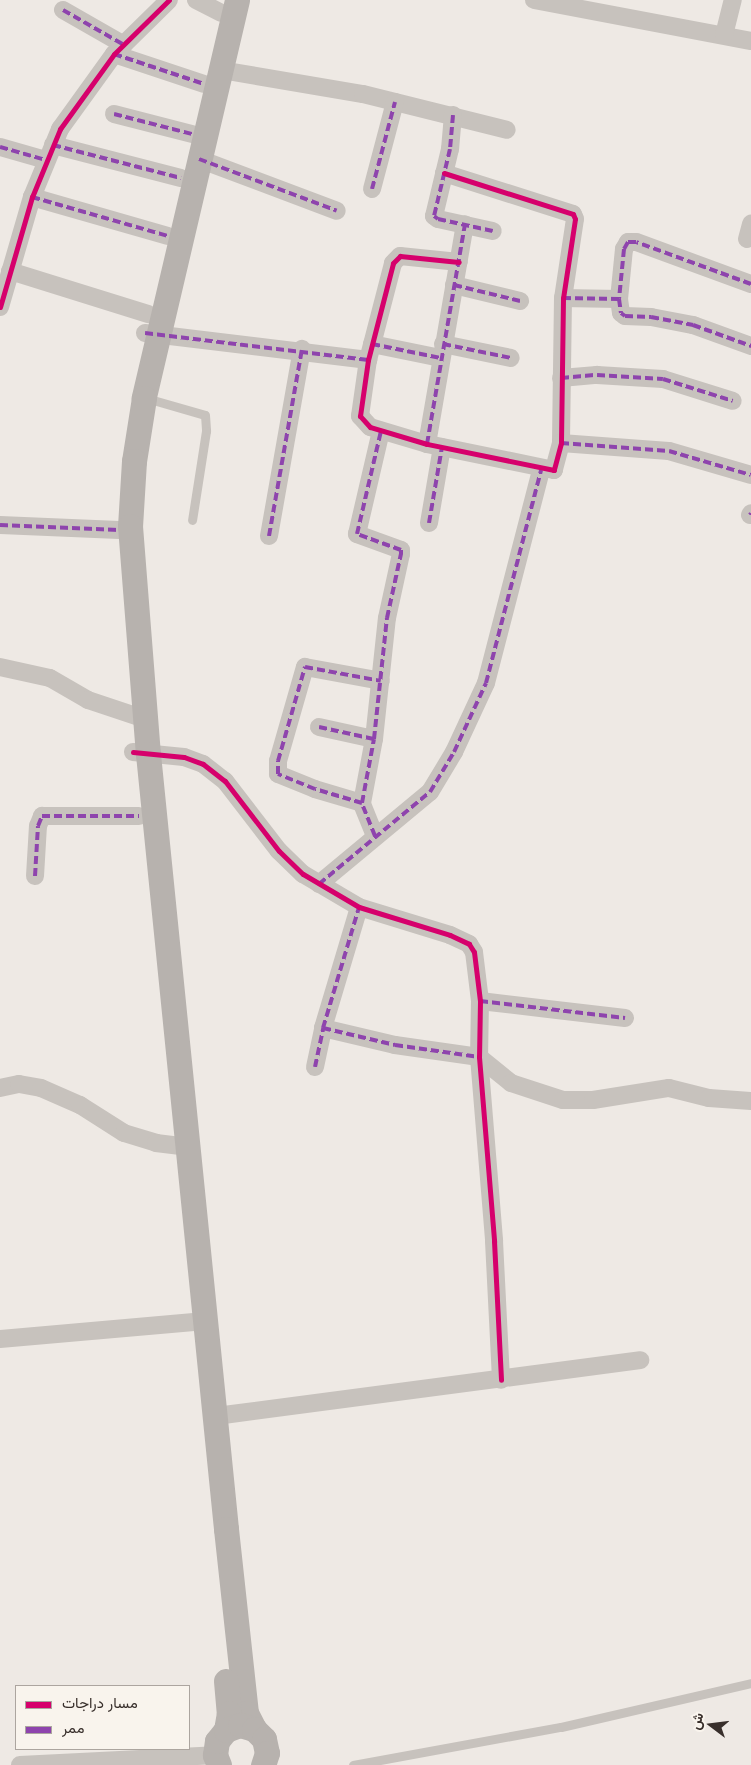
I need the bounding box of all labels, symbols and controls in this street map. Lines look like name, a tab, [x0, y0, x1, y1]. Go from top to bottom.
legend	[15, 1685, 190, 1750]
text: مسار دراجات	[62, 1694, 138, 1711]
north arrow	[686, 1700, 736, 1750]
text: ش	[687, 1711, 706, 1731]
text: ممر	[62, 1719, 84, 1736]

